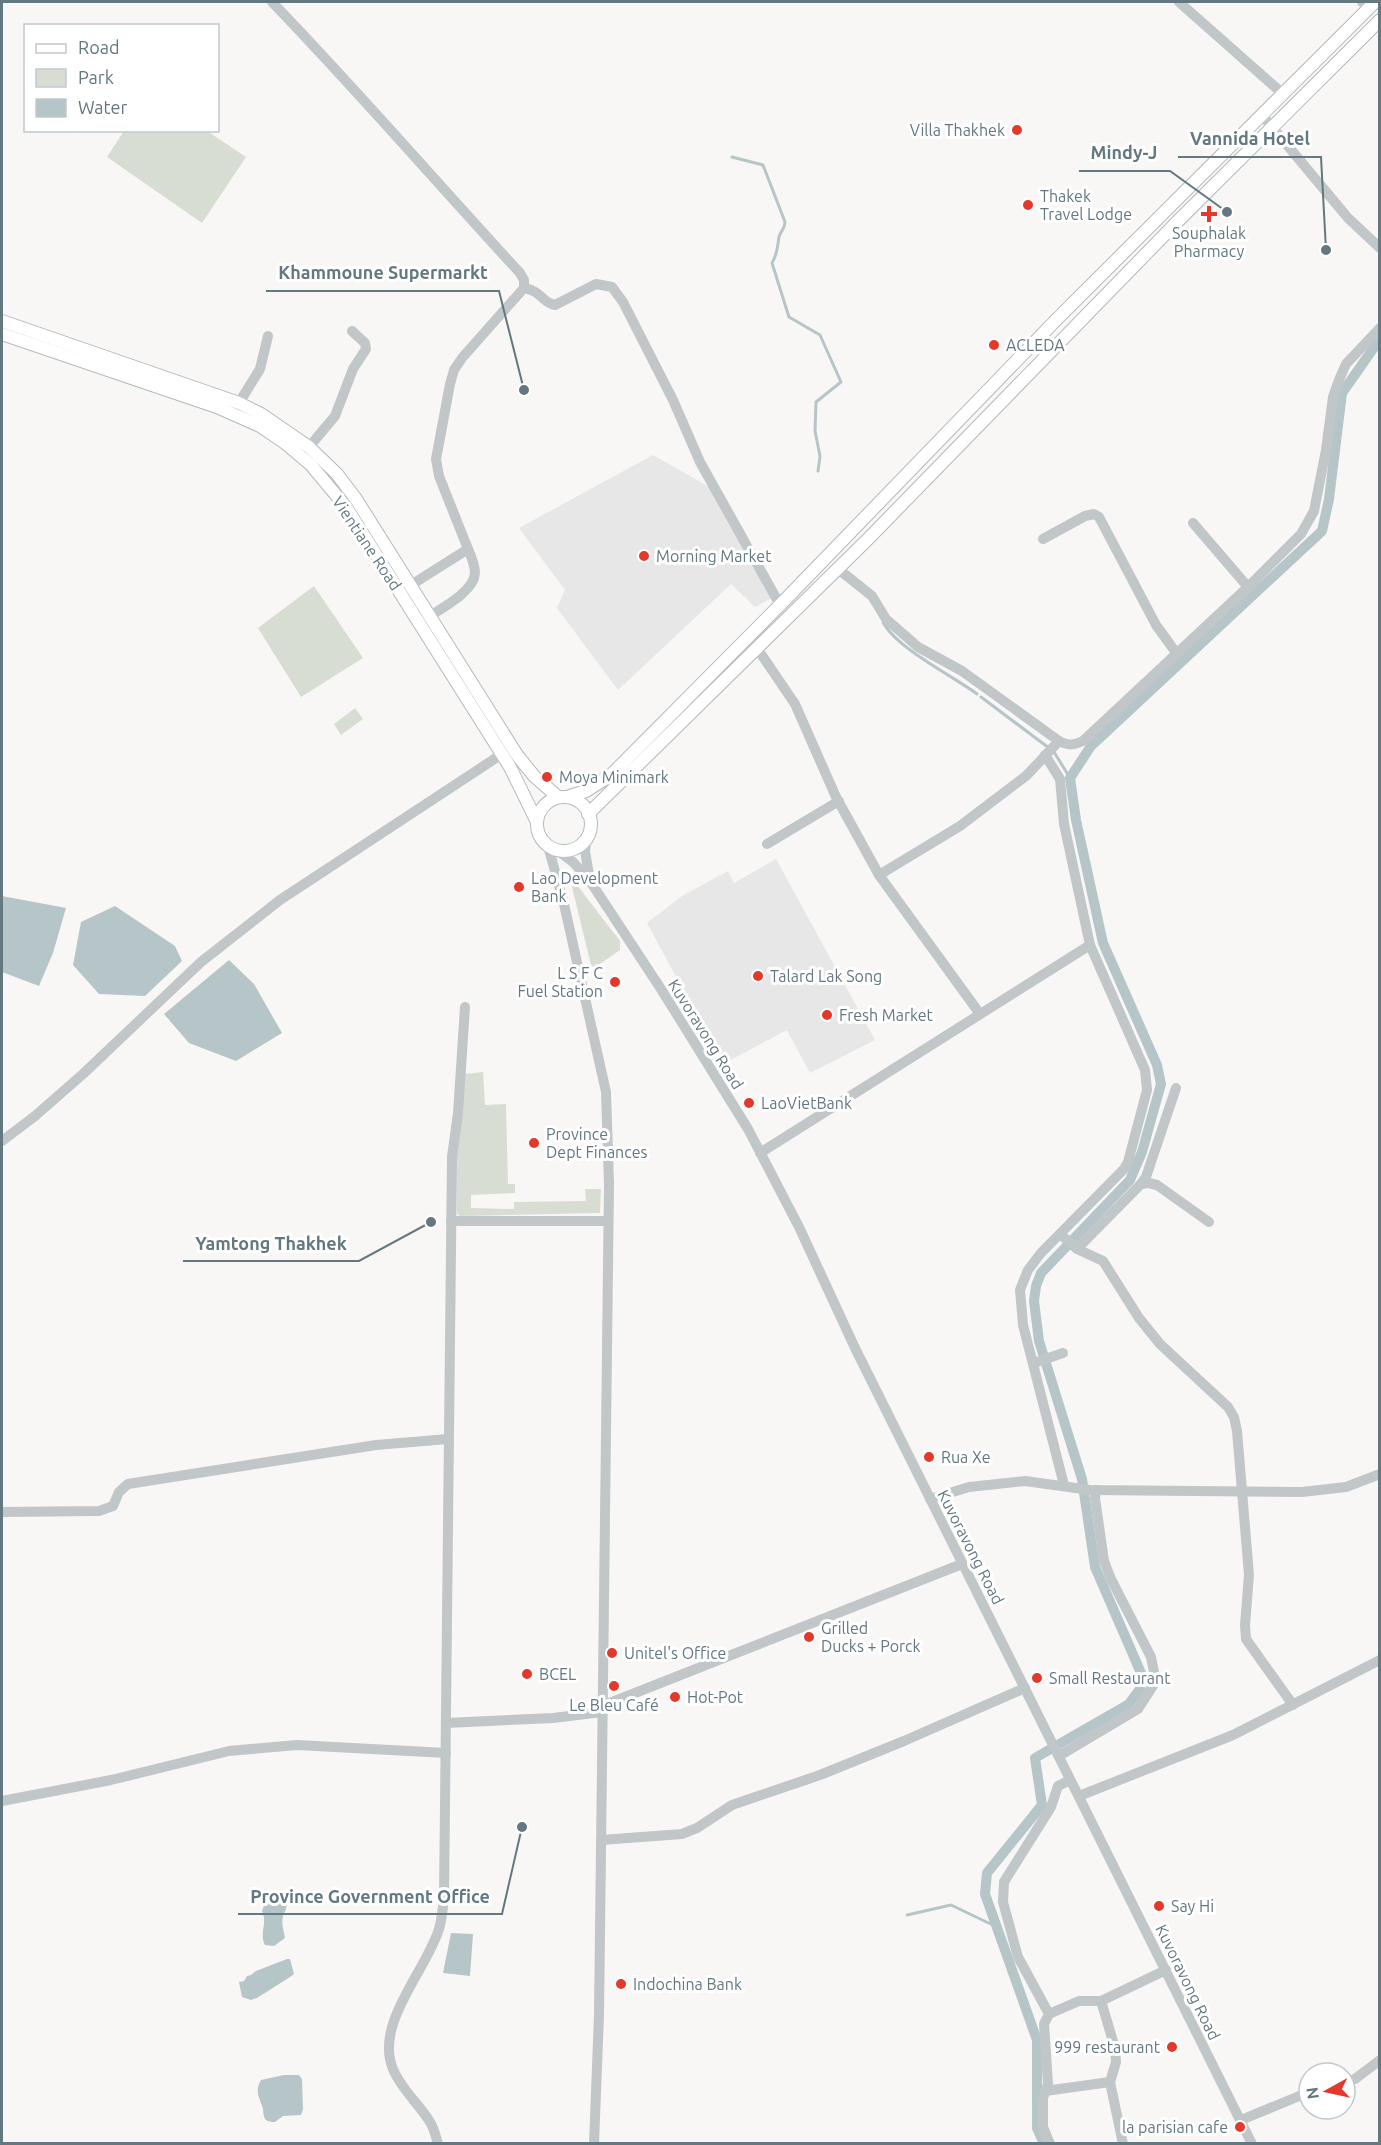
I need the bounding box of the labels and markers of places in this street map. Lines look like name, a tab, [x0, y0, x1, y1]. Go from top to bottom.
place label: Villa Thakhek	[910, 121, 1005, 139]
callout: Vannida Hotel	[1178, 121, 1321, 157]
marker: Villa Thakhek	[1010, 123, 1024, 137]
callout: Mindy-J	[1079, 135, 1170, 171]
place label: Thakek Travel Lodge	[1040, 187, 1132, 223]
marker: Thakek Travel Lodge	[1021, 198, 1035, 212]
marker: Souphalak Pharmacy	[1202, 207, 1216, 221]
place label: Souphalak Pharmacy	[1172, 224, 1246, 260]
callout: Khammoune Supermarkt	[266, 255, 499, 291]
place label: ACLEDA	[1006, 336, 1065, 354]
marker: ACLEDA	[987, 338, 1001, 352]
place label: Morning Market	[656, 547, 772, 565]
marker: Morning Market	[637, 549, 651, 563]
place label: Moya Minimark	[559, 768, 669, 786]
marker: Moya Minimark	[540, 770, 554, 784]
place label: Lao Development Bank	[531, 869, 659, 905]
marker: Lao Development Bank	[512, 880, 526, 894]
place label: L S F C Fuel Station	[517, 964, 603, 1000]
place label: Talard Lak Song	[770, 967, 882, 985]
marker: Talard Lak Song	[751, 969, 765, 983]
marker: L S F C Fuel Station	[608, 975, 622, 989]
place label: Fresh Market	[839, 1006, 934, 1024]
marker: Fresh Market	[820, 1008, 834, 1022]
place label: LaoVietBank	[761, 1094, 852, 1112]
marker: LaoVietBank	[742, 1096, 756, 1110]
place label: Province Dept Finances	[546, 1125, 647, 1161]
marker: Province Dept Finances	[527, 1136, 541, 1150]
callout: Yamtong Thakhek	[183, 1225, 359, 1261]
place label: Rua Xe	[941, 1448, 991, 1466]
marker: Rua Xe	[922, 1450, 936, 1464]
place label: Grilled Ducks + Porck	[821, 1619, 921, 1655]
marker: Grilled Ducks + Porck	[802, 1630, 816, 1644]
place label: Unitel's Office	[624, 1644, 726, 1662]
marker: Unitel's Office	[605, 1646, 619, 1660]
place label: BCEL	[539, 1665, 576, 1683]
marker: BCEL	[520, 1667, 534, 1681]
place label: Small Restaurant	[1049, 1669, 1171, 1687]
marker: Small Restaurant	[1030, 1671, 1044, 1685]
marker: Le Bleu Café	[607, 1679, 621, 1693]
place label: Hot-Pot	[687, 1688, 744, 1706]
marker: Hot-Pot	[668, 1690, 682, 1704]
place label: Le Bleu Café	[569, 1696, 659, 1714]
callout: Province Government Office	[238, 1878, 502, 1914]
place label: Say Hi	[1171, 1897, 1214, 1915]
marker: Say Hi	[1152, 1899, 1166, 1913]
place label: Indochina Bank	[633, 1975, 742, 1993]
marker: Indochina Bank	[614, 1977, 628, 1991]
place label: 999 restaurant	[1054, 2038, 1161, 2056]
marker: 999 restaurant	[1165, 2040, 1179, 2054]
place label: la parisian cafe	[1122, 2118, 1228, 2136]
marker: la parisian cafe	[1233, 2120, 1247, 2134]

